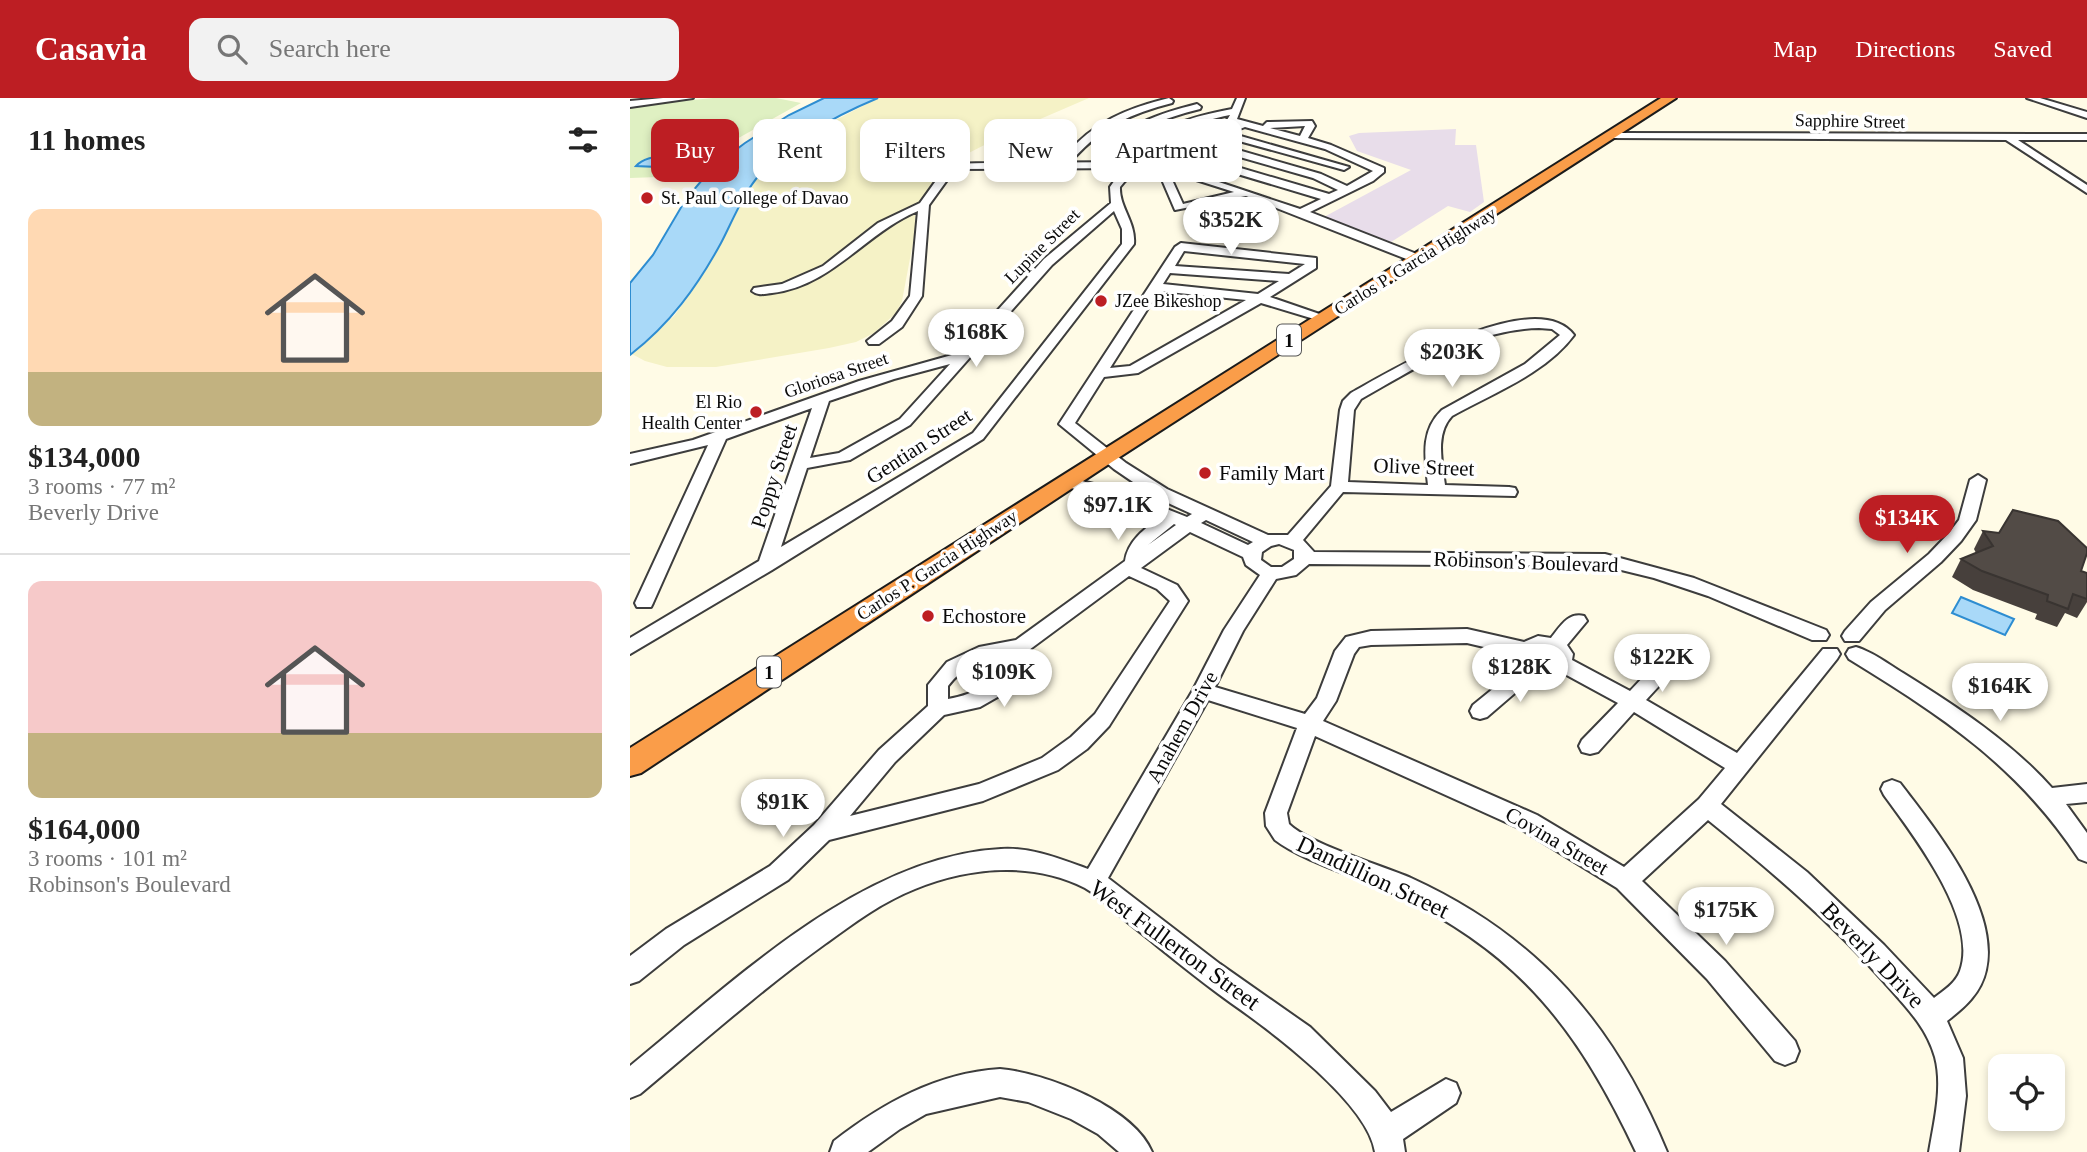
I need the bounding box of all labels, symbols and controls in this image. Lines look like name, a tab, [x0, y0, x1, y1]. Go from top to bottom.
search box	[189, 18, 679, 81]
icon: search	[213, 30, 251, 68]
text: Casavia	[35, 31, 147, 67]
text: Search here	[269, 34, 391, 63]
text: Map	[1773, 36, 1817, 62]
text: Directions	[1855, 36, 1955, 62]
text: Saved	[1993, 36, 2052, 62]
street label: Sapphire Street	[1795, 110, 1905, 132]
chip: Buy	[651, 119, 739, 182]
chip: Rent	[753, 119, 846, 182]
chip: Filters	[860, 119, 970, 182]
chip: New	[984, 119, 1077, 182]
chip: Apartment	[1091, 119, 1242, 182]
icon: filters	[564, 121, 602, 159]
text: 11 homes	[28, 123, 146, 156]
place label: St. Paul College of Davao	[661, 188, 848, 208]
marker: St. Paul College of Davao	[639, 190, 655, 206]
pin: $352K	[1182, 198, 1280, 257]
street label: Carlos P. Garcia Highway	[1330, 203, 1500, 319]
street label: Lupine Street	[1000, 204, 1084, 288]
text: $352K	[1199, 207, 1263, 232]
icon: home	[252, 255, 378, 381]
place label: JZee Bikeshop	[1115, 291, 1221, 311]
marker: JZee Bikeshop	[1093, 293, 1109, 309]
pin: $168K	[927, 310, 1025, 369]
text: $168K	[944, 319, 1008, 344]
road number: 1	[1277, 324, 1301, 356]
pin: $203K	[1403, 330, 1501, 389]
text: $203K	[1420, 339, 1484, 364]
street label: Gloriosa Street	[781, 348, 891, 402]
place label: El Rio Health Center	[642, 392, 742, 433]
street label: Gentian Street	[862, 403, 976, 489]
marker: El Rio Health Center	[748, 404, 764, 420]
street label: Poppy Street	[746, 421, 802, 531]
text: $134,000	[28, 440, 141, 473]
street label: Olive Street	[1373, 453, 1475, 481]
place label: Family Mart	[1219, 461, 1325, 485]
marker: Family Mart	[1197, 465, 1213, 481]
text: 3 rooms · 77 m²	[28, 474, 175, 499]
pin: $97.1K	[1061, 482, 1175, 542]
text: $97.1K	[1083, 492, 1153, 517]
pin: $134K	[1858, 496, 1956, 555]
text: Beverly Drive	[28, 500, 159, 525]
text: $134K	[1875, 505, 1939, 530]
street label: Carlos P. Garcia Highway	[853, 506, 1021, 624]
street label: Robinson's Boulevard	[1433, 547, 1619, 577]
place label: Echostore	[942, 604, 1026, 628]
marker: Echostore	[920, 608, 936, 624]
icon: home	[252, 627, 378, 753]
pin: $122K	[1613, 634, 1711, 694]
pin: $128K	[1471, 644, 1569, 704]
text: $122K	[1630, 644, 1694, 669]
pin: $109K	[955, 650, 1053, 709]
text: $128K	[1488, 654, 1552, 679]
road number: 1	[757, 656, 781, 688]
text: $109K	[972, 659, 1036, 684]
pin: $164K	[1951, 664, 2049, 723]
street label: Anahem Drive	[1141, 667, 1223, 787]
text: $164K	[1968, 673, 2032, 698]
pin: $91K	[742, 780, 824, 839]
text: $91K	[757, 789, 809, 814]
street label: Covina Street	[1501, 802, 1613, 880]
text: $164,000	[28, 812, 141, 845]
street label: Dandillion Street	[1293, 830, 1453, 924]
text: 3 rooms · 101 m²	[28, 846, 187, 871]
text: Robinson's Boulevard	[28, 872, 231, 897]
street label: West Fullerton Street	[1085, 875, 1265, 1015]
pin: $175K	[1677, 888, 1775, 947]
text: $175K	[1694, 897, 1758, 922]
street label: Beverly Drive	[1816, 897, 1930, 1013]
map controls	[1988, 1054, 2065, 1131]
button: locate	[1988, 1054, 2065, 1131]

